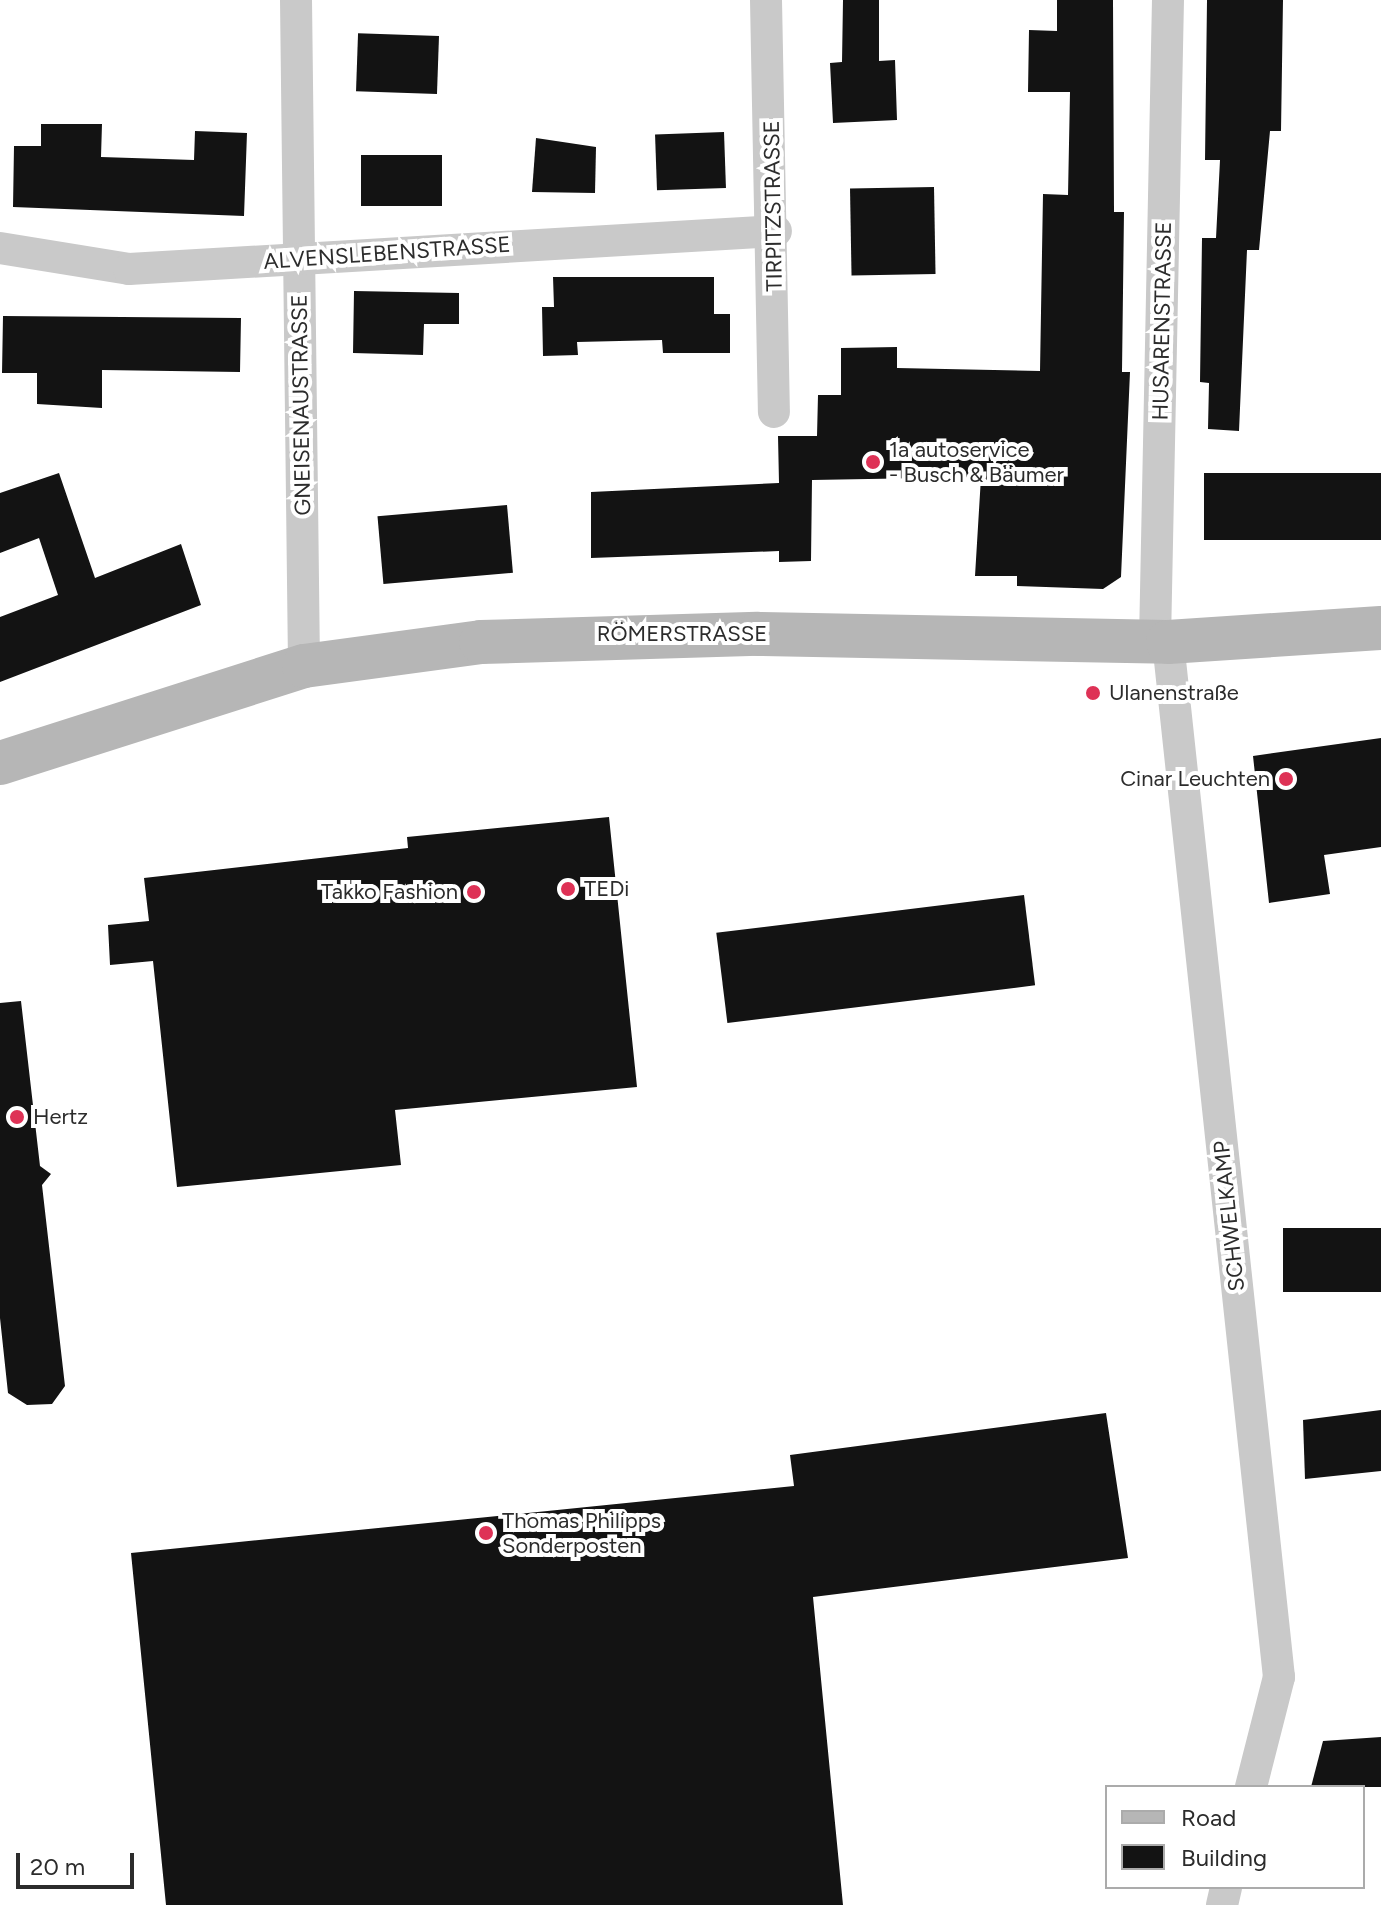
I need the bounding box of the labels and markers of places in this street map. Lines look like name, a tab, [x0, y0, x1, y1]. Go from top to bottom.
place label: 1a autoservice - Busch & Bäumer	[889, 436, 1064, 488]
marker: 1a autoservice - Busch & Bäumer	[864, 453, 882, 471]
place label: Ulanenstraße	[1109, 680, 1239, 706]
marker: Ulanenstraße	[1084, 684, 1102, 702]
place label: Cinar Leuchten	[1120, 766, 1270, 792]
marker: Cinar Leuchten	[1277, 770, 1295, 788]
place label: TEDi	[584, 876, 629, 902]
place label: Takko Fashion	[321, 879, 458, 905]
marker: TEDi	[559, 880, 577, 898]
marker: Takko Fashion	[465, 883, 483, 901]
place label: Hertz	[33, 1104, 88, 1130]
marker: Hertz	[8, 1108, 26, 1126]
place label: Thomas Philipps Sonderposten	[502, 1507, 661, 1558]
marker: Thomas Philipps Sonderposten	[477, 1524, 495, 1542]

